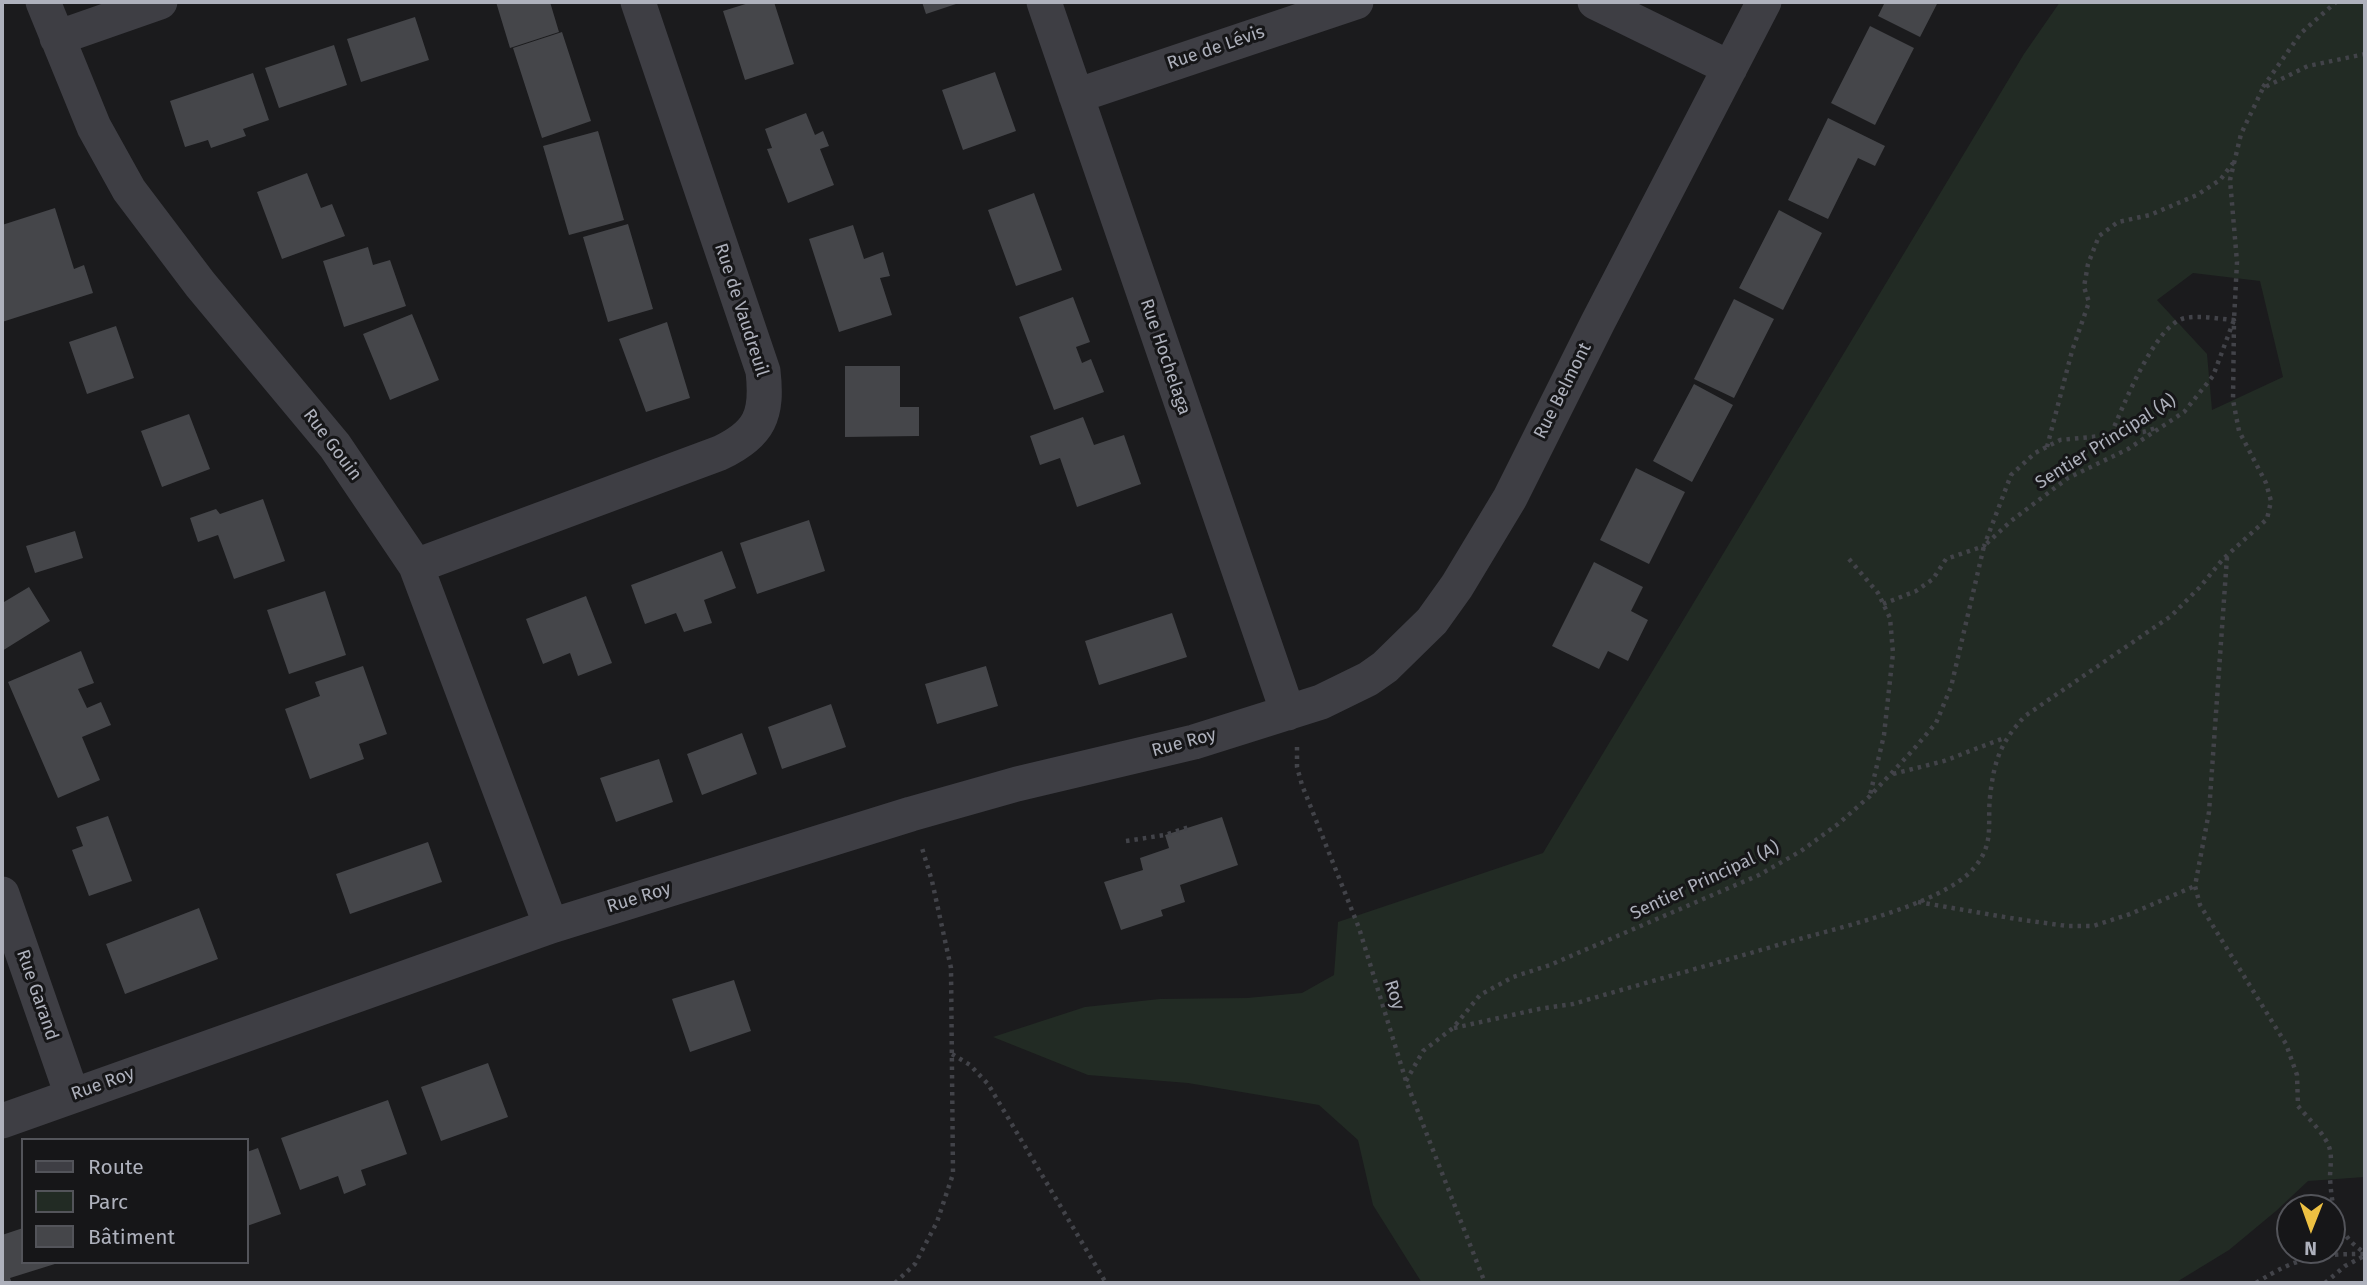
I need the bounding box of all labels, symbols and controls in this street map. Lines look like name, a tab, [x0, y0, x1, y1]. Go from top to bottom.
street label: Rue de Lévis	[1164, 21, 1268, 75]
street label: Rue de Vaudreuil	[709, 241, 773, 379]
street label: Rue Hochelaga	[1135, 296, 1195, 418]
street label: Rue Belmont	[1530, 339, 1596, 443]
street label: Sentier Principal (A)	[2032, 390, 2180, 494]
street label: Rue Gouin	[298, 405, 366, 485]
street label: Rue Roy	[1149, 724, 1219, 762]
street label: Sentier Principal (A)	[1627, 837, 1783, 925]
street label: Rue Roy	[604, 878, 674, 918]
street label: Rue Garand	[11, 947, 63, 1043]
street label: Roy	[1379, 978, 1409, 1012]
street label: Rue Roy	[68, 1063, 138, 1105]
legend	[21, 1138, 248, 1264]
text: Route	[88, 1154, 144, 1180]
text: Parc	[88, 1189, 128, 1215]
north arrow	[2276, 1194, 2346, 1264]
text: Bâtiment	[88, 1224, 175, 1250]
text: N	[2304, 1237, 2317, 1260]

